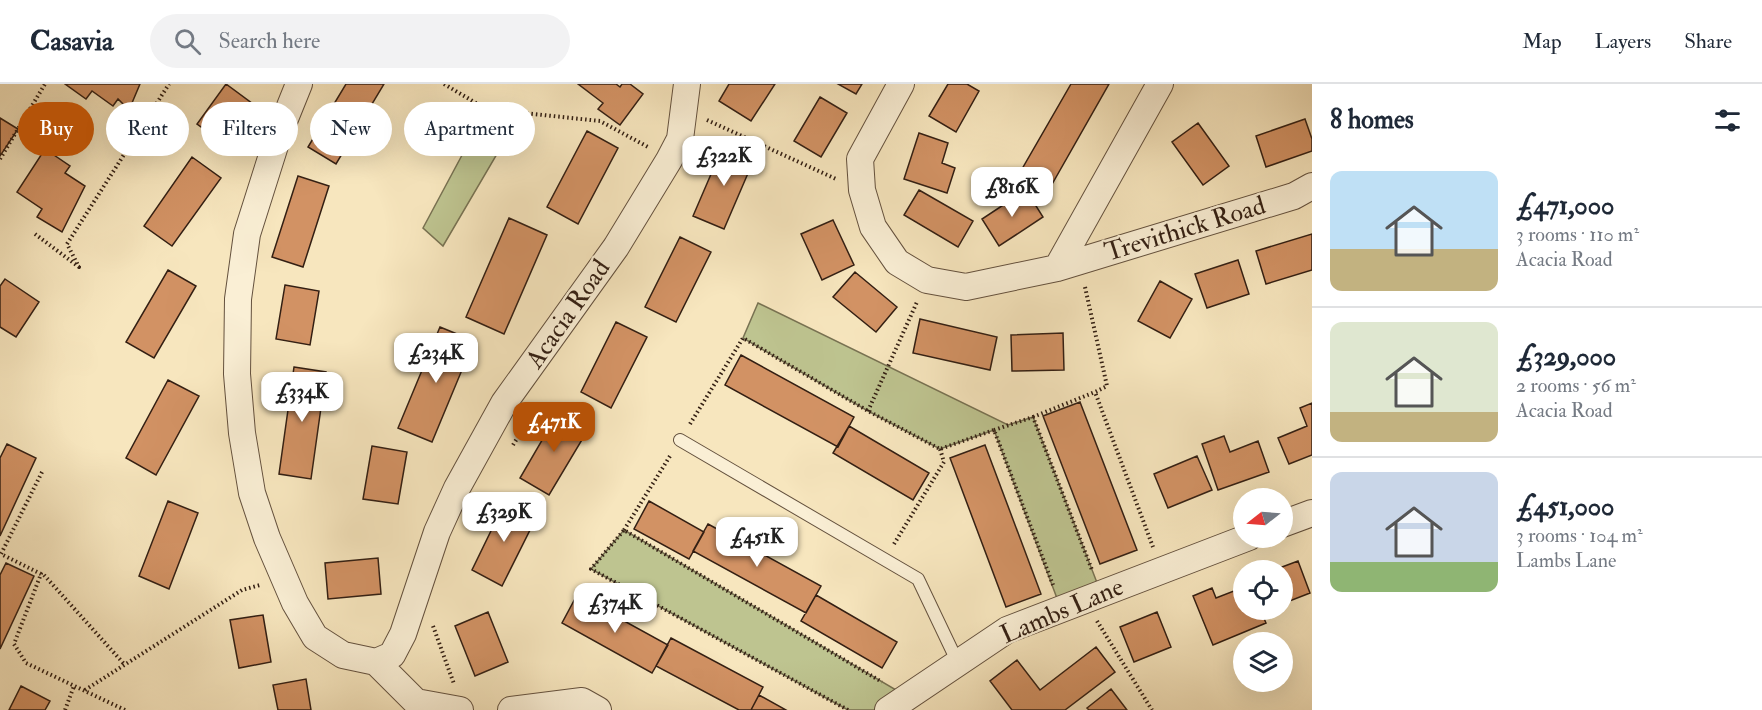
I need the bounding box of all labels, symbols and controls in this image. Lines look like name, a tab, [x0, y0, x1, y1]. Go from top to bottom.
search box	[150, 14, 570, 68]
text: Casavia	[30, 24, 114, 59]
icon: search	[171, 25, 204, 58]
text: Search here	[219, 27, 320, 55]
text: Map	[1522, 28, 1562, 55]
text: Layers	[1595, 28, 1651, 55]
text: Share	[1684, 28, 1732, 55]
chip: Buy	[18, 102, 94, 156]
chip: Rent	[106, 102, 189, 156]
chip: Filters	[201, 102, 298, 156]
chip: New	[310, 102, 392, 156]
chip: Apartment	[404, 102, 535, 156]
text: 8 homes	[1330, 104, 1414, 136]
icon: filters	[1711, 104, 1744, 137]
pin: £322K	[682, 136, 766, 187]
text: £322K	[696, 143, 752, 168]
pin: £816K	[970, 167, 1054, 218]
text: £816K	[985, 174, 1039, 199]
street label: Trevithick Road	[1101, 189, 1269, 269]
text: £471,000	[1516, 190, 1614, 222]
icon: home	[1378, 195, 1450, 267]
text: 3 rooms · 110 m²	[1516, 222, 1639, 247]
text: Acacia Road	[1516, 247, 1613, 272]
street label: Acacia Road	[518, 253, 617, 375]
pin: £234K	[394, 333, 478, 384]
text: £234K	[408, 340, 464, 365]
text: £329,000	[1516, 341, 1616, 373]
icon: home	[1378, 346, 1450, 418]
pin: £334K	[260, 372, 344, 423]
text: 2 rooms · 56 m²	[1516, 373, 1636, 398]
text: £334K	[275, 379, 329, 404]
text: Acacia Road	[1516, 398, 1613, 423]
pin: £471K	[512, 402, 596, 453]
text: £471K	[527, 409, 581, 434]
north arrow	[1233, 488, 1293, 548]
map controls	[1233, 488, 1293, 692]
text: £451,000	[1516, 491, 1614, 523]
pin: £329K	[462, 492, 546, 543]
icon: home	[1378, 496, 1450, 568]
text: £329K	[476, 499, 532, 524]
pin: £451K	[715, 517, 799, 568]
text: 3 rooms · 104 m²	[1516, 523, 1643, 548]
text: £451K	[730, 524, 784, 549]
text: Lambs Lane	[1516, 548, 1616, 573]
button: locate	[1233, 560, 1293, 620]
street label: Lambs Lane	[996, 571, 1128, 651]
pin: £374K	[573, 583, 657, 634]
text: £374K	[588, 590, 642, 615]
button: layers	[1233, 632, 1293, 692]

